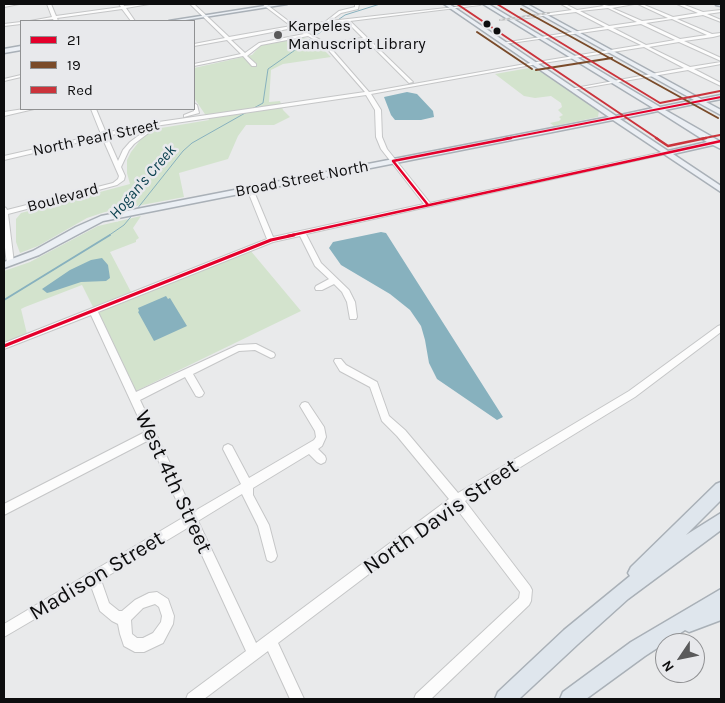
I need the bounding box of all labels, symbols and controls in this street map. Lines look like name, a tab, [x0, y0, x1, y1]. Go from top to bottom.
place label: Karpeles Manuscript Library	[288, 16, 426, 54]
unlabelled marker	[482, 19, 492, 29]
legend	[20, 20, 195, 110]
unlabelled marker	[492, 26, 502, 36]
marker: Karpeles Manuscript Library	[272, 29, 284, 41]
text: 21	[67, 31, 81, 49]
text: 19	[67, 56, 81, 74]
text: Red	[67, 81, 93, 99]
street label: North Pearl Street	[31, 115, 161, 161]
water label: Hogan's Creek	[105, 141, 181, 223]
street label: Broad Street North	[234, 157, 370, 201]
street label: Boulevard	[25, 179, 101, 217]
street label: West 4th Street	[128, 406, 218, 558]
street label: North Davis Street	[358, 454, 524, 580]
street label: Madison Street	[25, 525, 169, 627]
north arrow	[655, 633, 705, 683]
text: N	[658, 657, 678, 675]

